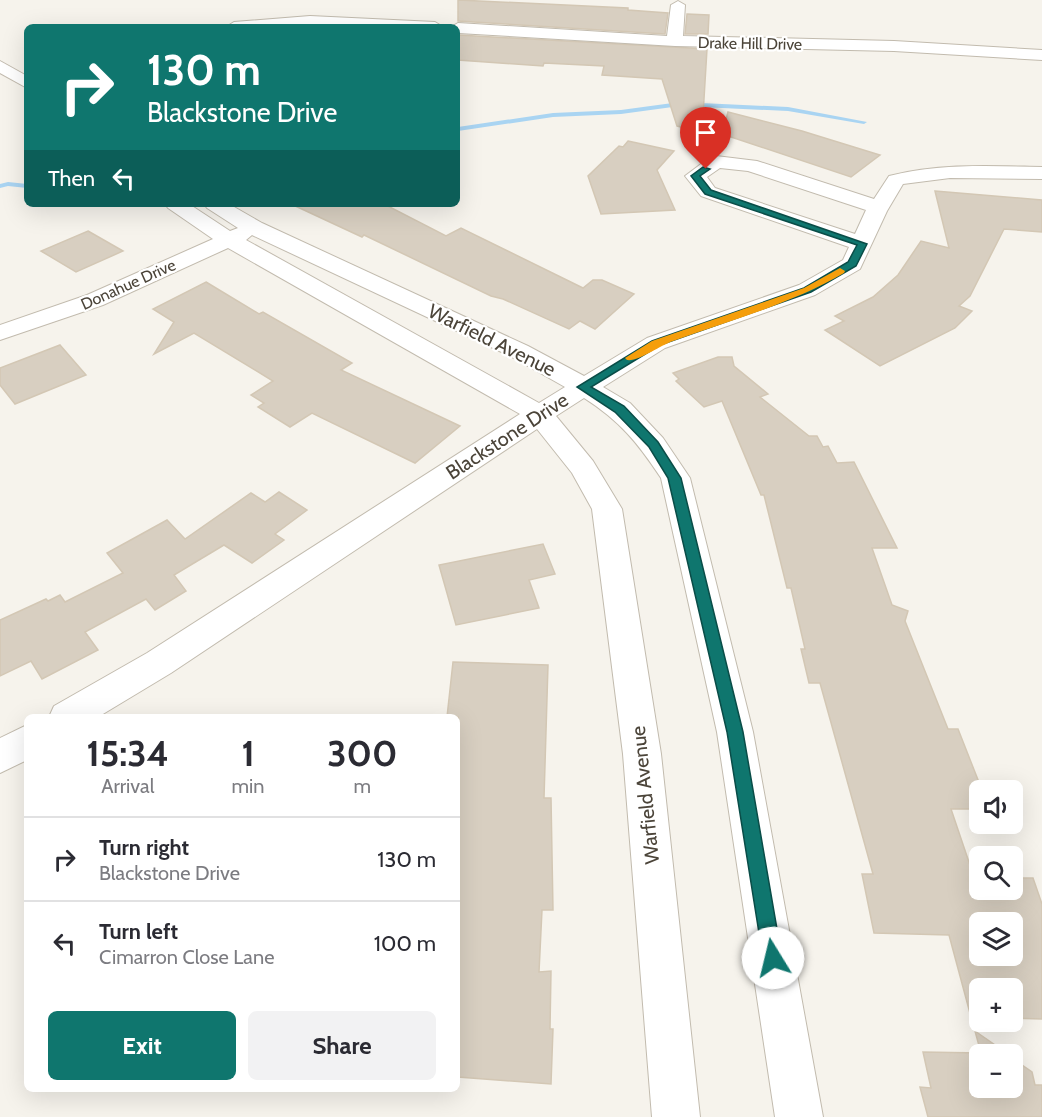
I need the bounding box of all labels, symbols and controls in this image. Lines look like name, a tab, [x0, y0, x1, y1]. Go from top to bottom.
street label: Drake Hill Drive	[698, 33, 802, 54]
text: 130 m	[147, 44, 261, 96]
icon: right	[48, 48, 126, 126]
text: Blackstone Drive	[147, 96, 337, 129]
pin	[680, 107, 731, 169]
icon: arrive	[689, 116, 722, 149]
icon: left	[107, 162, 140, 195]
text: Then	[48, 165, 95, 192]
street label: Donahue Drive	[78, 255, 179, 314]
street label: Warfield Avenue	[424, 299, 560, 381]
street label: Blackstone Drive	[441, 388, 573, 484]
street label: Warfield Avenue	[626, 725, 664, 865]
text: 15:34	[87, 731, 169, 775]
text: 1	[241, 731, 255, 775]
text: 300	[327, 731, 397, 775]
text: Arrival	[101, 774, 154, 798]
text: min	[232, 774, 265, 798]
text: m	[353, 774, 371, 798]
map controls	[969, 780, 1023, 1098]
button: sound	[969, 780, 1023, 834]
text: Turn right	[99, 834, 189, 861]
icon: right	[48, 843, 81, 876]
text: 130 m	[377, 846, 436, 873]
button: search	[969, 846, 1023, 900]
text: Blackstone Drive	[99, 861, 240, 885]
button: layers	[969, 912, 1023, 966]
text: Turn left	[99, 918, 178, 945]
position arrow	[741, 926, 805, 990]
icon: left	[48, 927, 81, 960]
text: 100 m	[374, 930, 436, 957]
text: Cimarron Close Lane	[99, 945, 274, 969]
button: +	[969, 978, 1023, 1032]
button: Exit	[48, 1011, 236, 1080]
button: Share	[248, 1011, 436, 1080]
button: −	[969, 1044, 1023, 1098]

